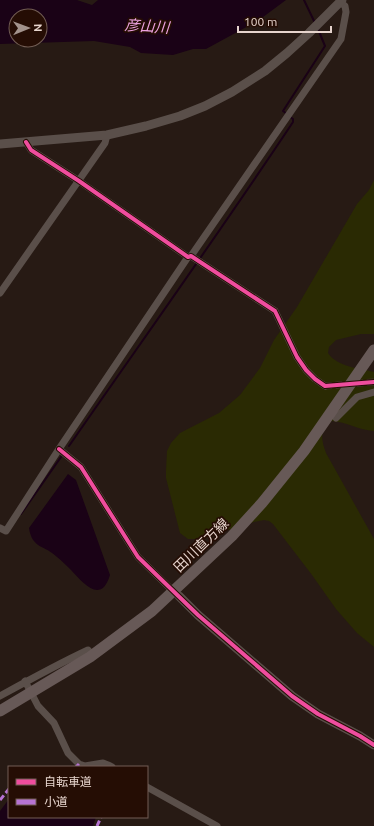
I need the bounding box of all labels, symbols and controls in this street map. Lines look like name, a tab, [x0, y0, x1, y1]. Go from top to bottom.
north arrow	[8, 8, 48, 48]
scale bar	[238, 8, 331, 34]
text: 100 m	[244, 15, 277, 28]
water label: 彦山川	[124, 16, 172, 36]
text: N	[32, 24, 44, 32]
street label: 田川直方線	[170, 515, 232, 575]
legend	[8, 766, 148, 818]
text: 自転車道	[44, 775, 92, 788]
text: 小道	[44, 795, 68, 808]

